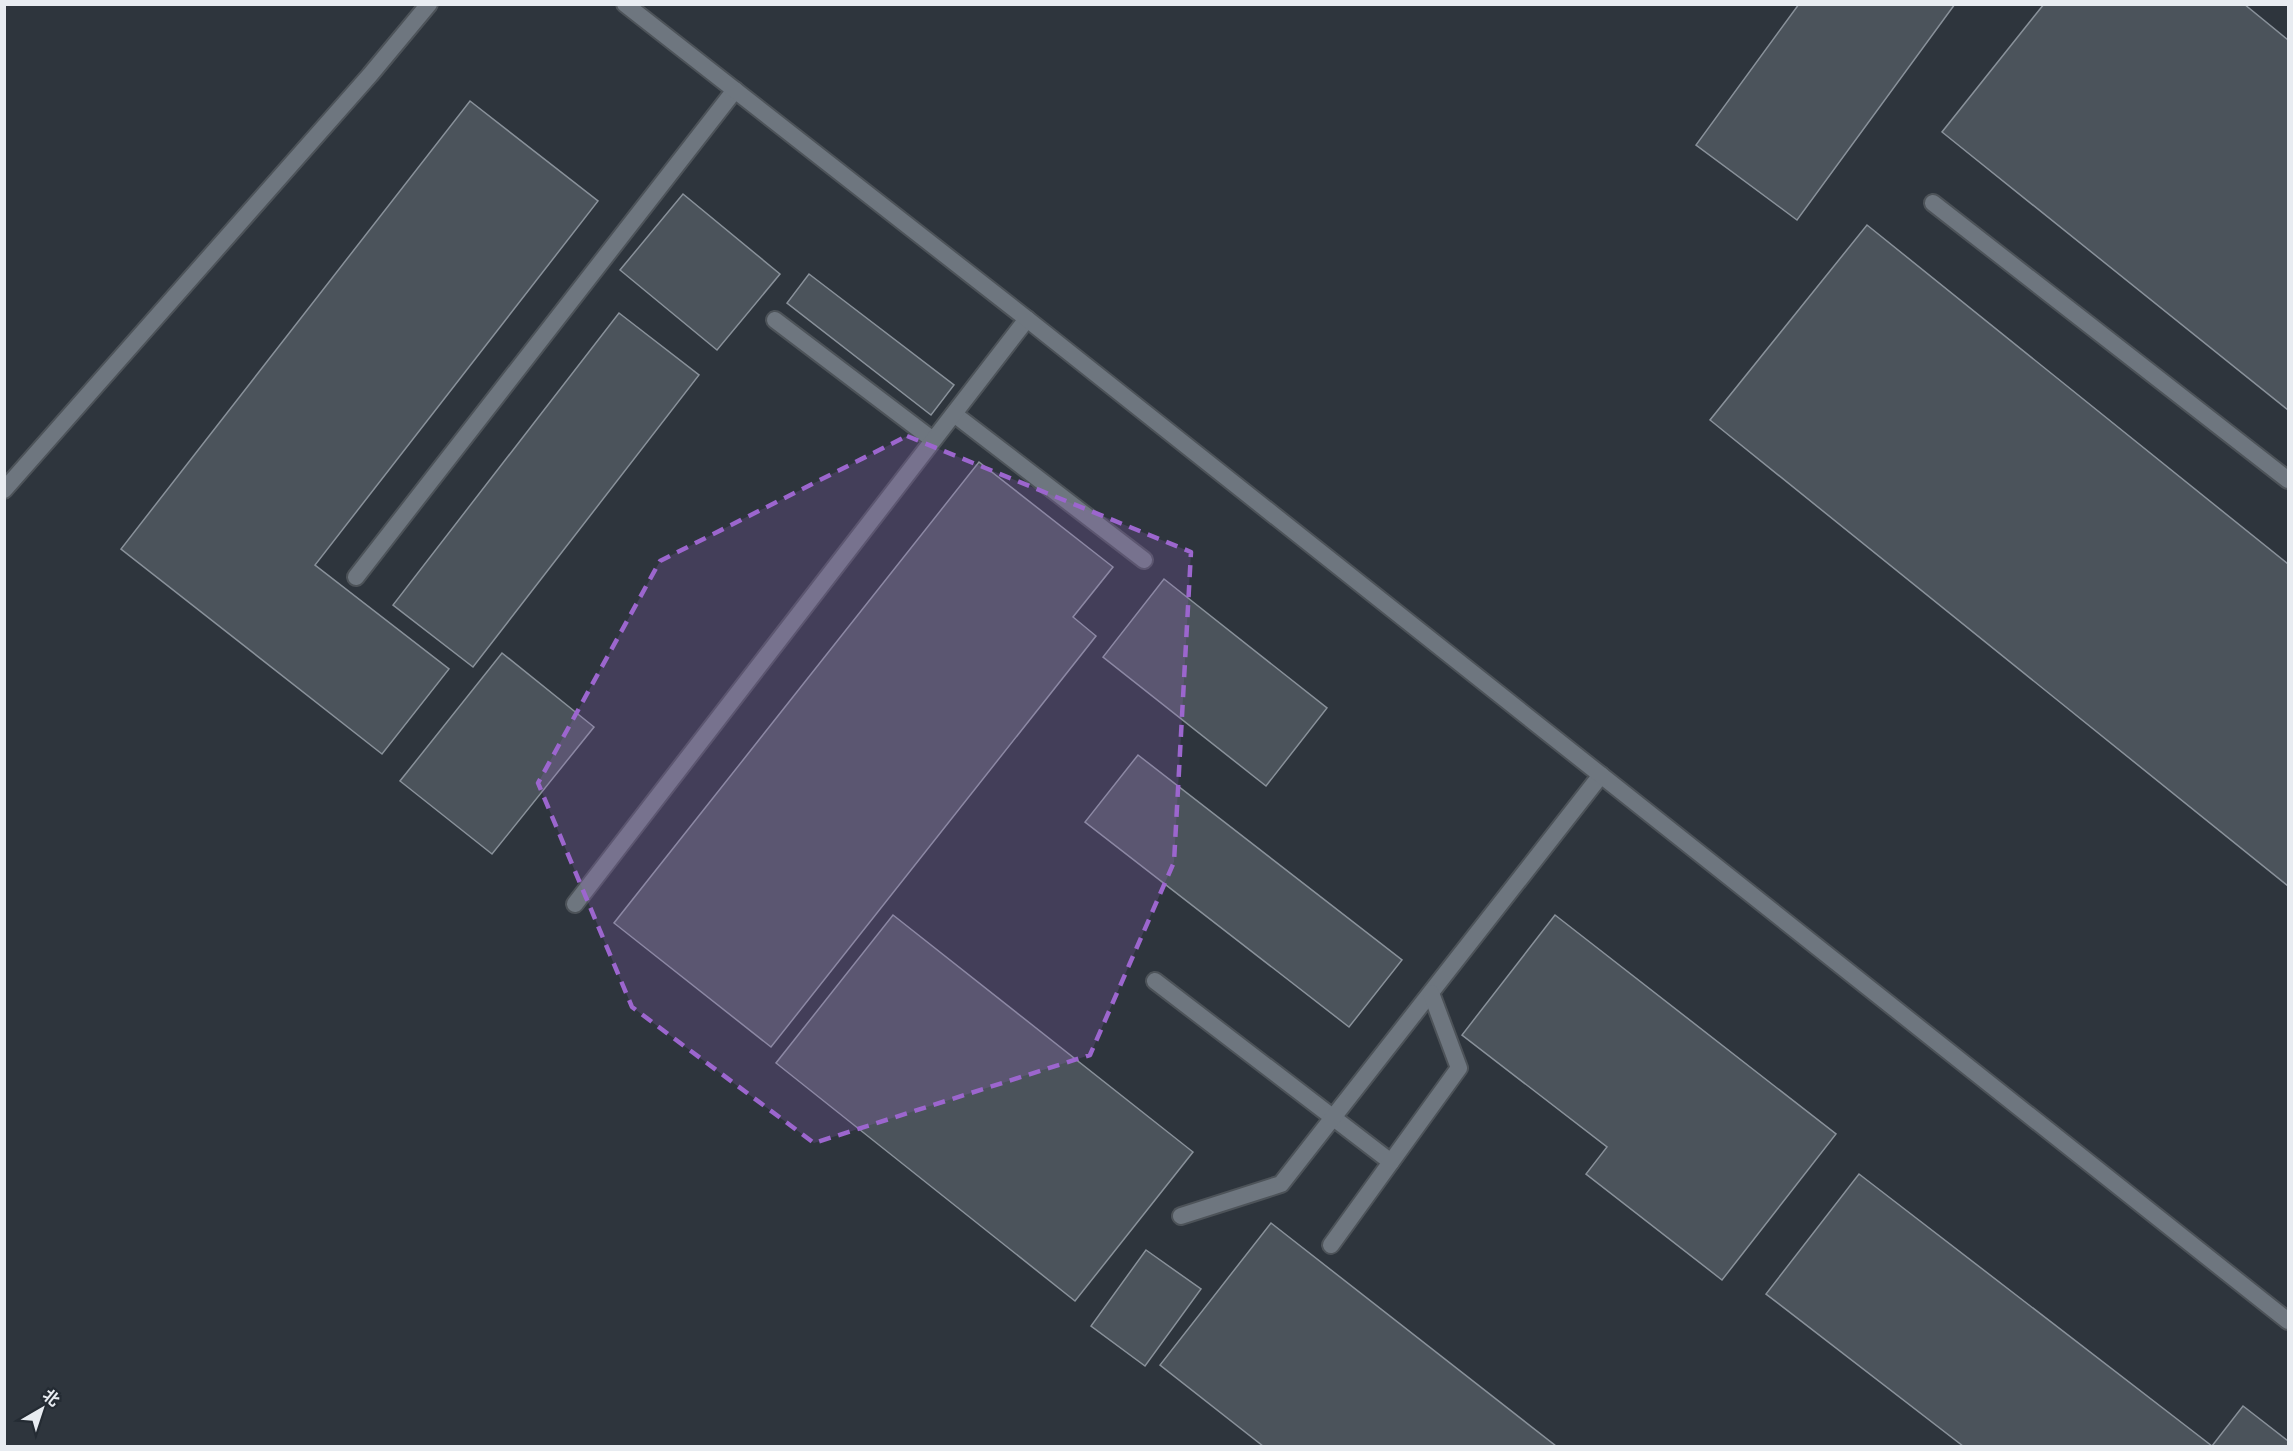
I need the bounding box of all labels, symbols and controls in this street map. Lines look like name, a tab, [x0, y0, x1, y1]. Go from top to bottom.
north arrow	[12, 1379, 72, 1439]
text: 北	[39, 1385, 64, 1410]

